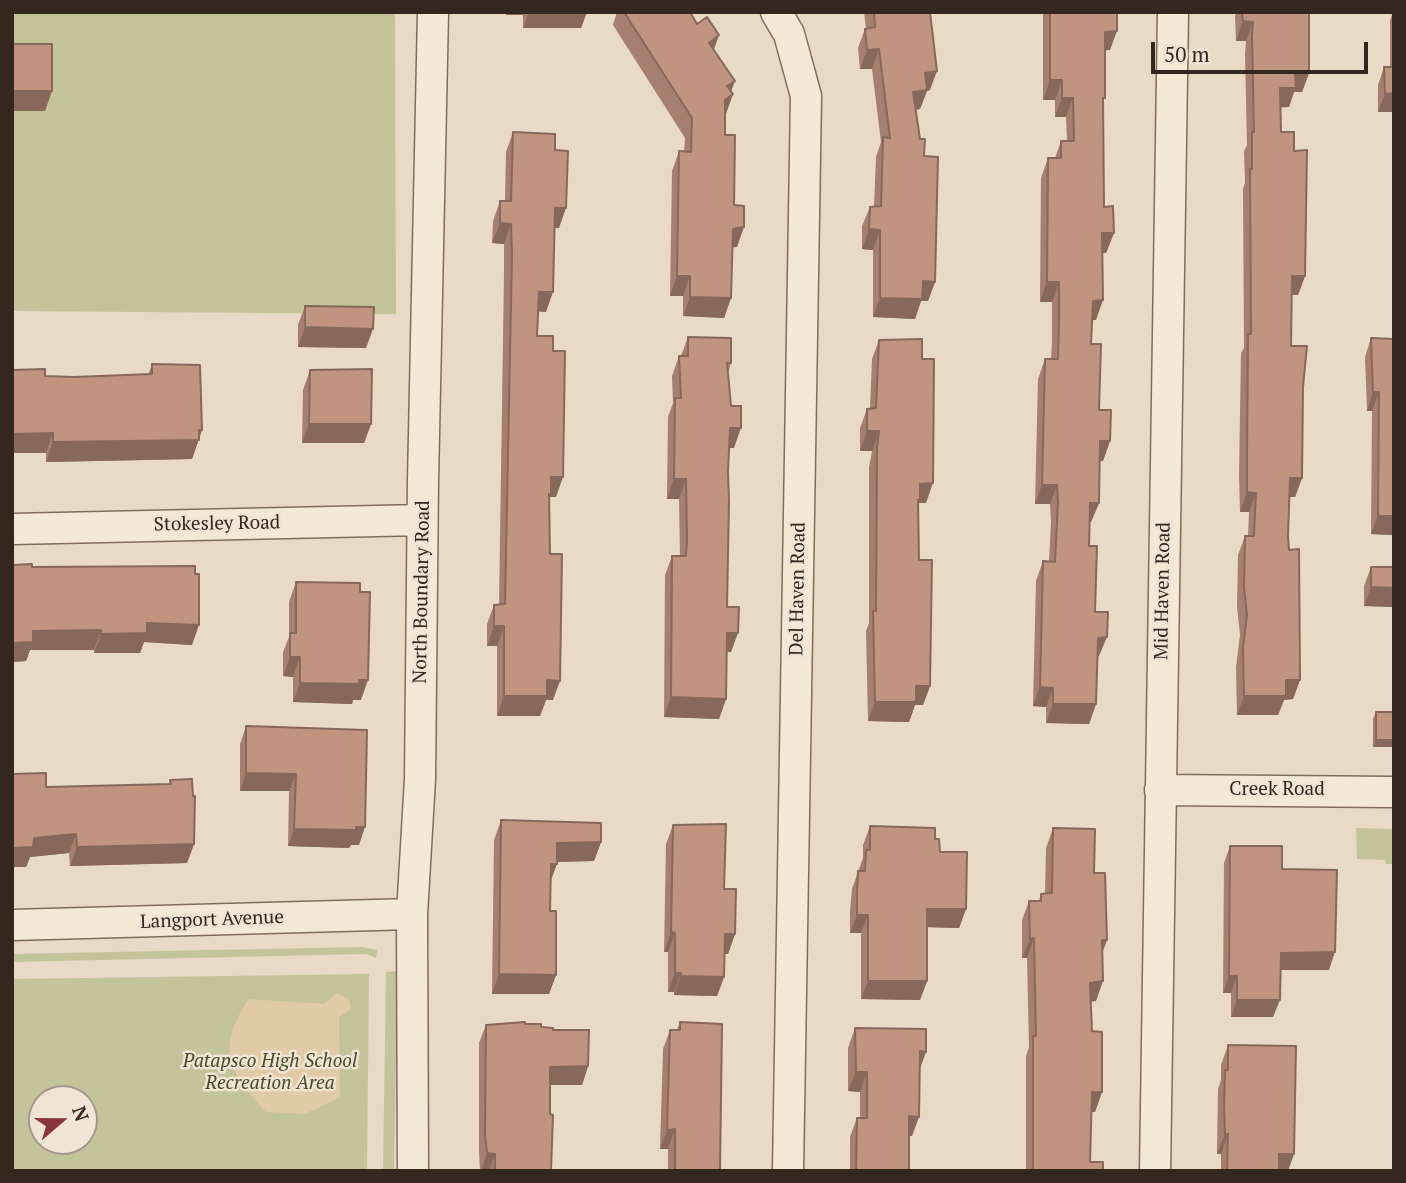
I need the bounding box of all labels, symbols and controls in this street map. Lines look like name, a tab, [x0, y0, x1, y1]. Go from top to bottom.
scale bar	[1154, 28, 1371, 72]
text: 50 m	[1164, 40, 1210, 68]
street label: North Boundary Road	[409, 500, 435, 684]
street label: Stokesley Road	[153, 511, 281, 537]
street label: Del Haven Road	[785, 522, 811, 656]
street label: Mid Haven Road	[1150, 522, 1176, 660]
street label: Creek Road	[1229, 779, 1325, 801]
street label: Langport Avenue	[140, 906, 284, 934]
park label: Patapsco High School Recreation Area	[183, 1051, 357, 1095]
north arrow	[28, 1085, 98, 1155]
text: N	[67, 1102, 96, 1124]

